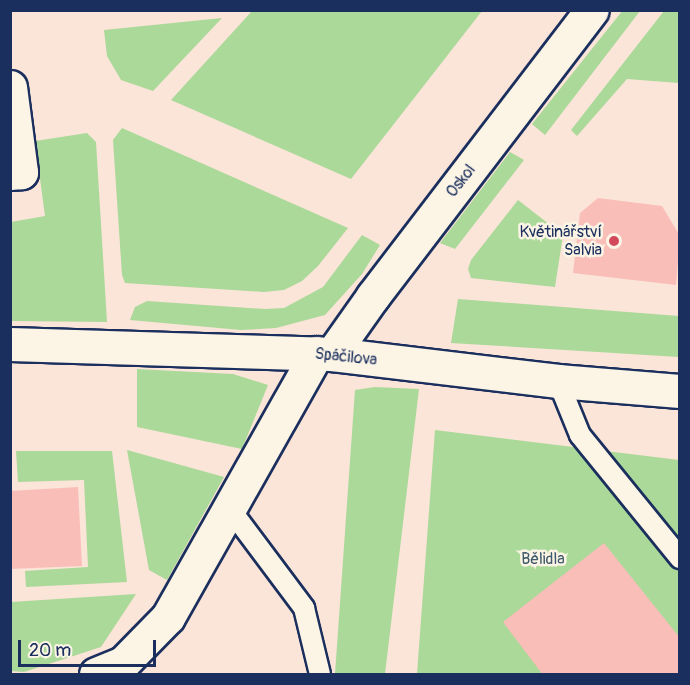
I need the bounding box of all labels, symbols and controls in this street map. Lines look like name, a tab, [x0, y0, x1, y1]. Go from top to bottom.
street label: Oskol	[442, 161, 480, 201]
place label: Květinářství Salvia	[519, 222, 602, 260]
marker: Květinářství Salvia	[607, 234, 621, 248]
street label: Spáčilova	[314, 344, 378, 370]
park label: Bělidla	[521, 549, 565, 569]
scale bar	[21, 628, 159, 666]
text: 20 m	[29, 639, 71, 662]

